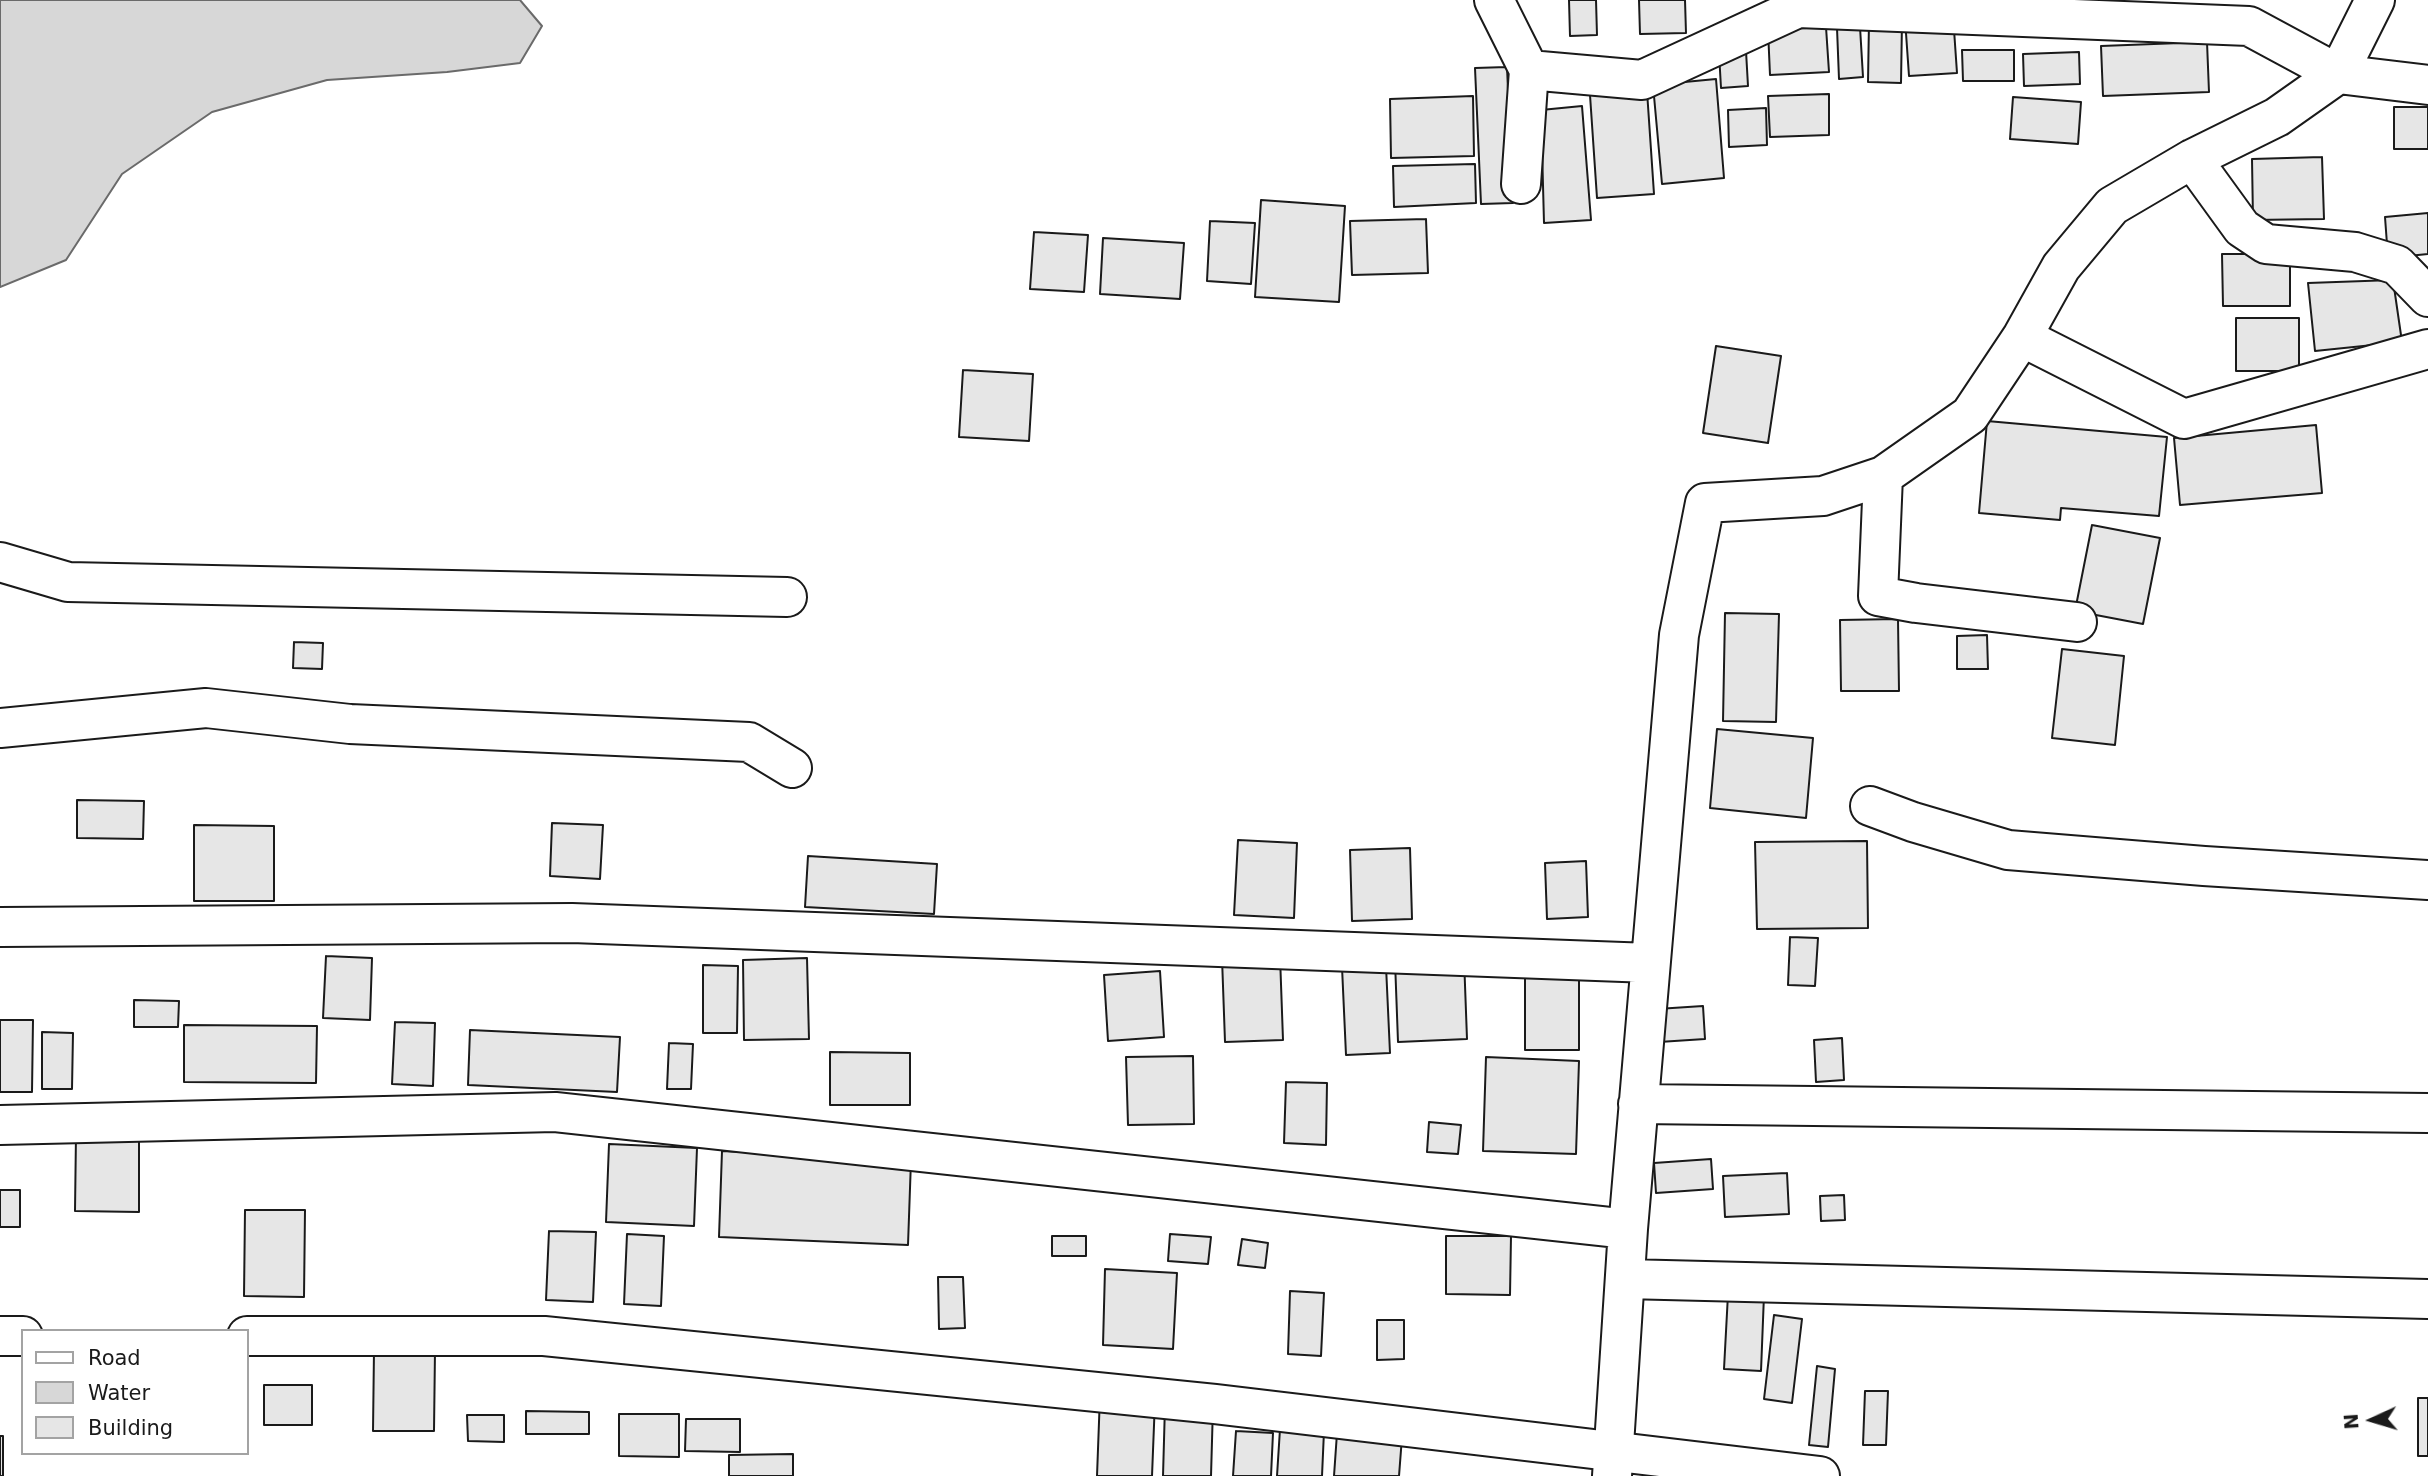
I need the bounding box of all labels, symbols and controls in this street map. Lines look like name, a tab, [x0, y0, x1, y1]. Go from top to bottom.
legend	[21, 1329, 248, 1455]
text: Road	[88, 1346, 141, 1370]
text: Water	[88, 1381, 150, 1405]
north arrow	[2337, 1385, 2407, 1455]
text: N	[2340, 1413, 2363, 1430]
text: Building	[88, 1416, 173, 1440]

